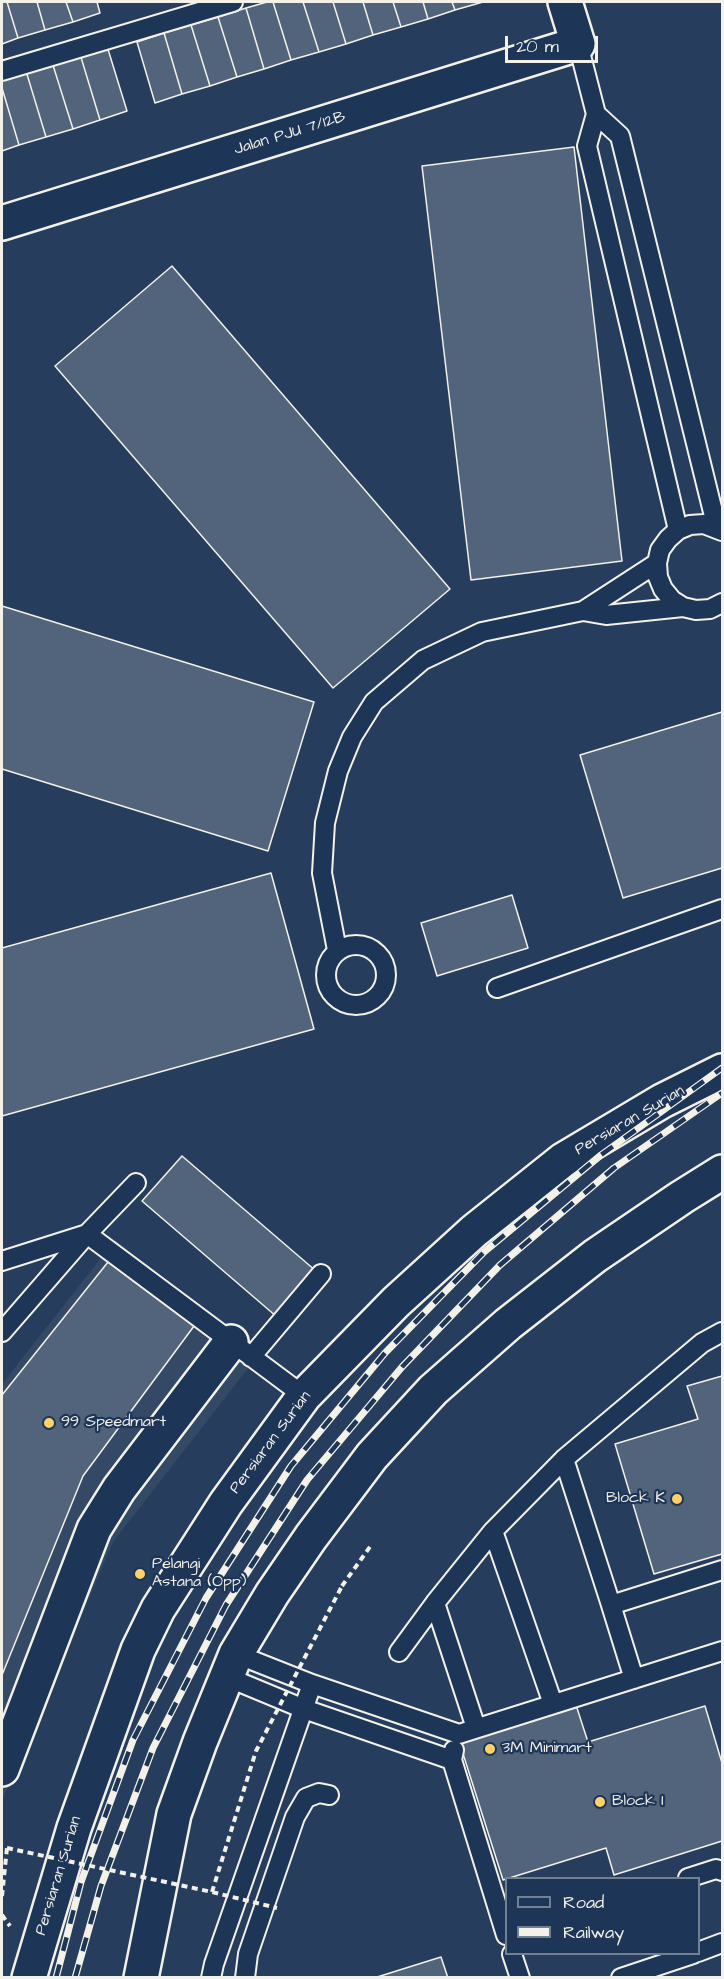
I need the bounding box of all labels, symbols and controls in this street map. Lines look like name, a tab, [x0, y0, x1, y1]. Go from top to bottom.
scale bar	[508, 24, 601, 62]
text: 20 m	[516, 34, 559, 59]
street label: Jalan PJU 7/12B	[232, 108, 348, 160]
street label: Persiaran Surian	[572, 1082, 688, 1160]
street label: Persiaran Surian	[226, 1388, 316, 1498]
place label: 99 Speedmart	[61, 1413, 166, 1433]
marker: 99 Speedmart	[42, 1416, 56, 1430]
place label: Block K	[606, 1489, 665, 1509]
marker: Block K	[670, 1492, 684, 1506]
place label: Pelangi Astana (Opp)	[152, 1555, 246, 1593]
marker: Pelangi Astana (Opp)	[133, 1567, 147, 1581]
place label: 3M Minimart	[502, 1739, 592, 1759]
marker: 3M Minimart	[483, 1742, 497, 1756]
place label: Block I	[612, 1792, 664, 1812]
marker: Block I	[593, 1795, 607, 1809]
street label: Persiaran Surian	[32, 1814, 86, 1938]
legend	[505, 1877, 700, 1955]
text: Road	[563, 1890, 604, 1915]
text: Railway	[563, 1920, 624, 1945]

